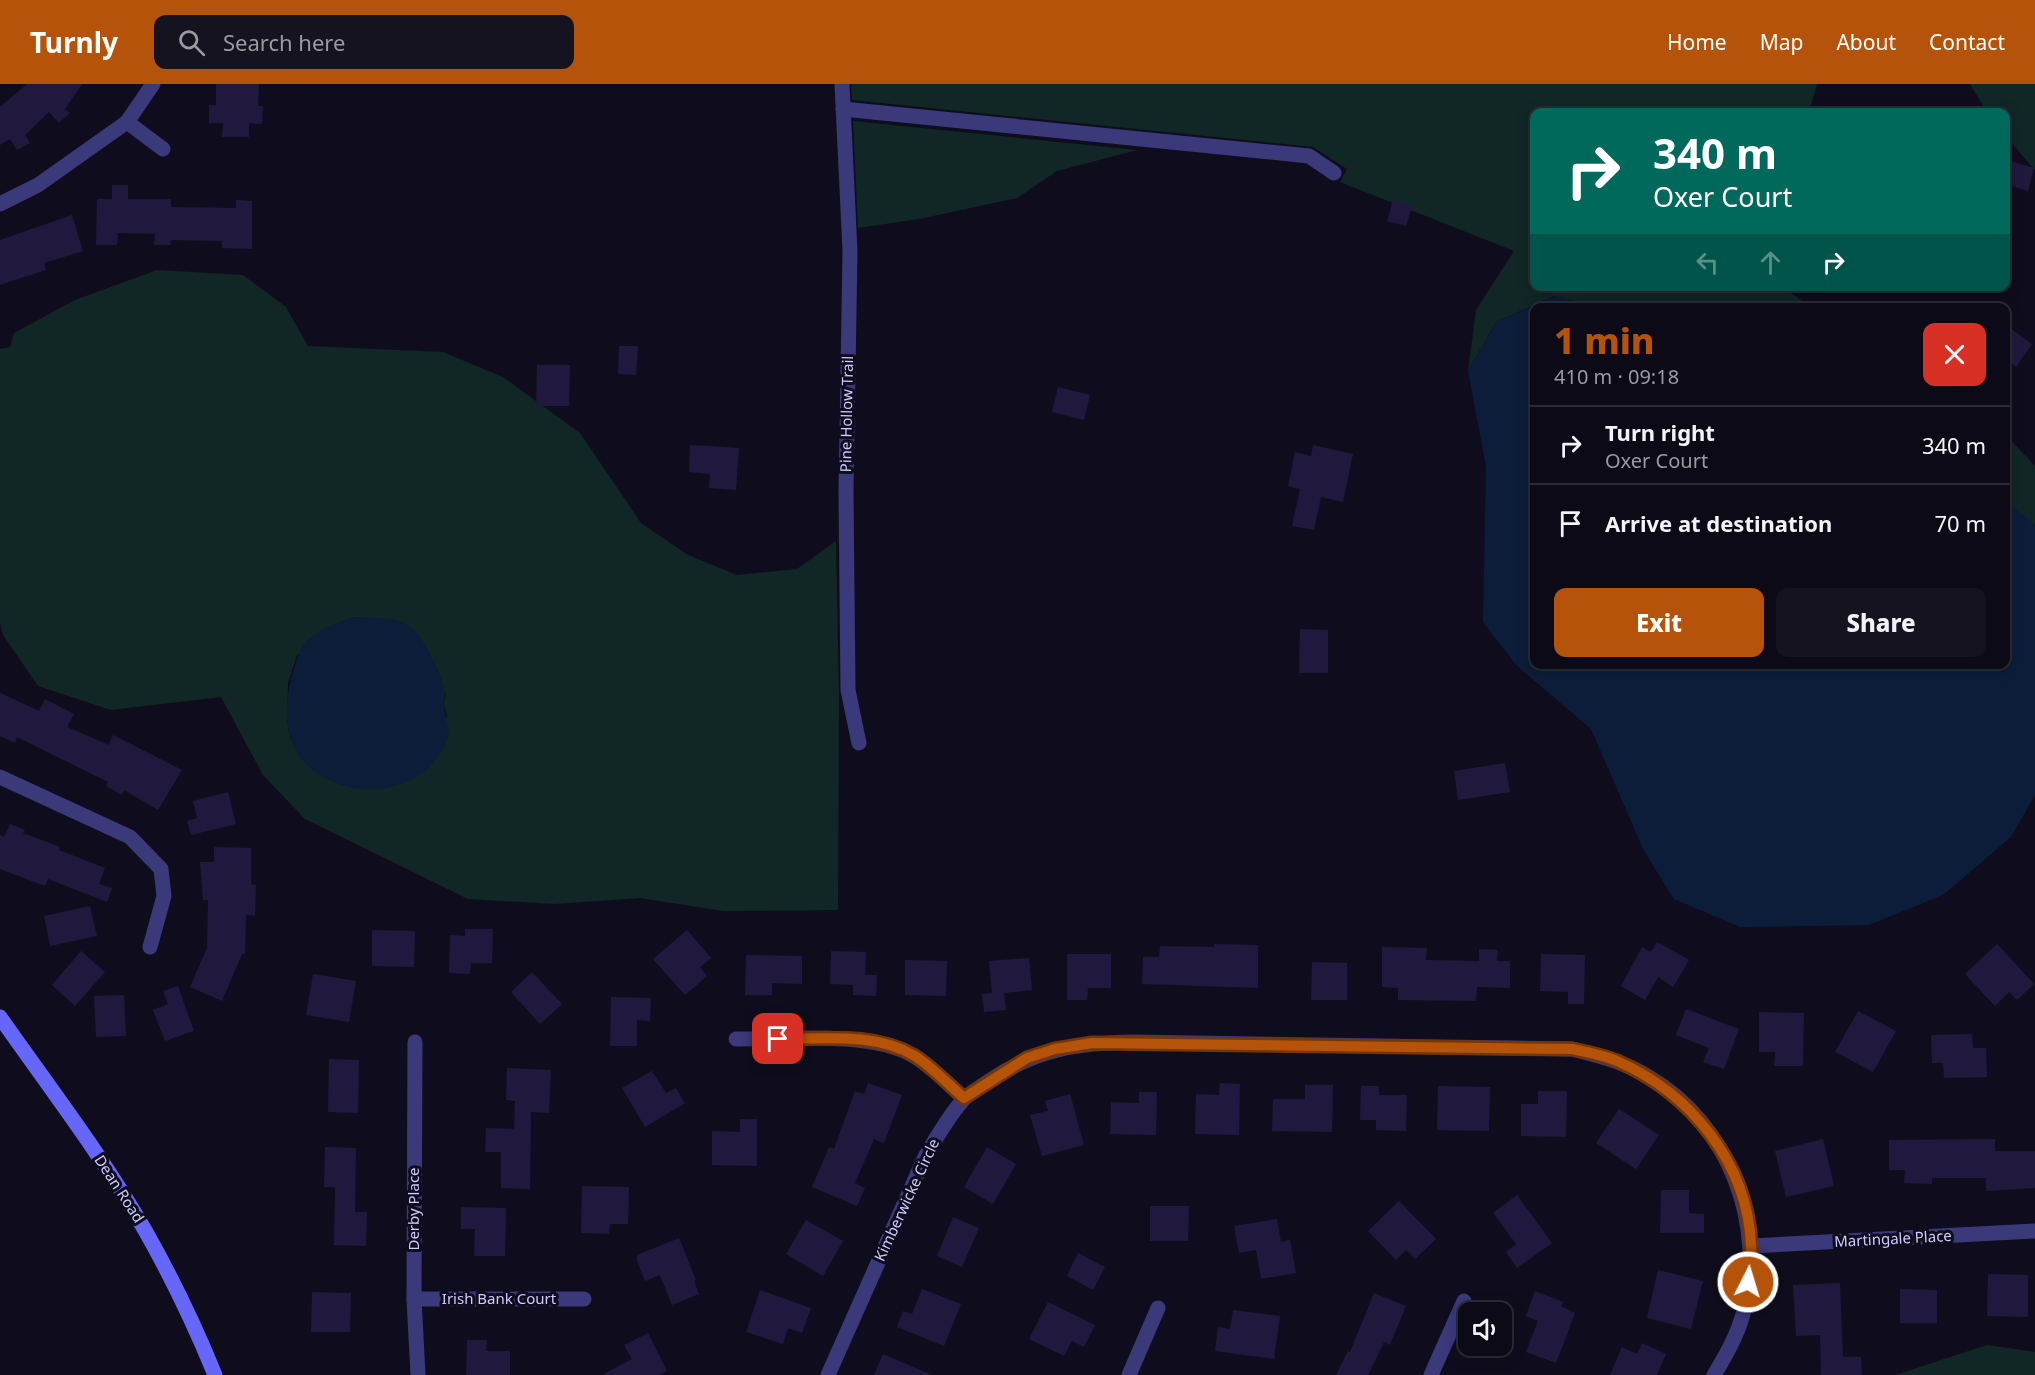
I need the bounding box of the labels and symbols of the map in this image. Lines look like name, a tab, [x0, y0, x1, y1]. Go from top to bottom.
street label: Pine Hollow Trail	[835, 356, 857, 472]
pin	[752, 1013, 803, 1064]
street label: Kimberwicke Circle	[869, 1135, 943, 1264]
street label: Dean Road	[90, 1151, 149, 1226]
street label: Derby Place	[403, 1167, 423, 1251]
street label: Martingale Place	[1834, 1225, 1952, 1251]
position arrow	[1716, 1250, 1780, 1314]
street label: Irish Bank Court	[442, 1288, 557, 1308]

